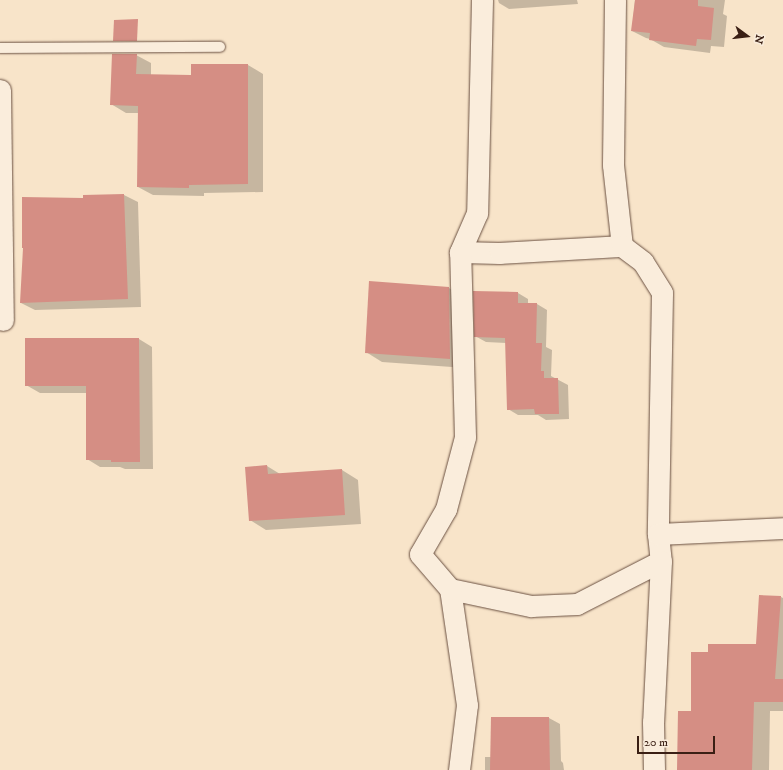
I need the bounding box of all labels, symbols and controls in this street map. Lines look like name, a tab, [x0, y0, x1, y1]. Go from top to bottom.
north arrow	[727, 16, 767, 56]
text: N	[751, 33, 767, 45]
scale bar	[639, 728, 717, 754]
text: 20 m	[644, 735, 668, 750]

